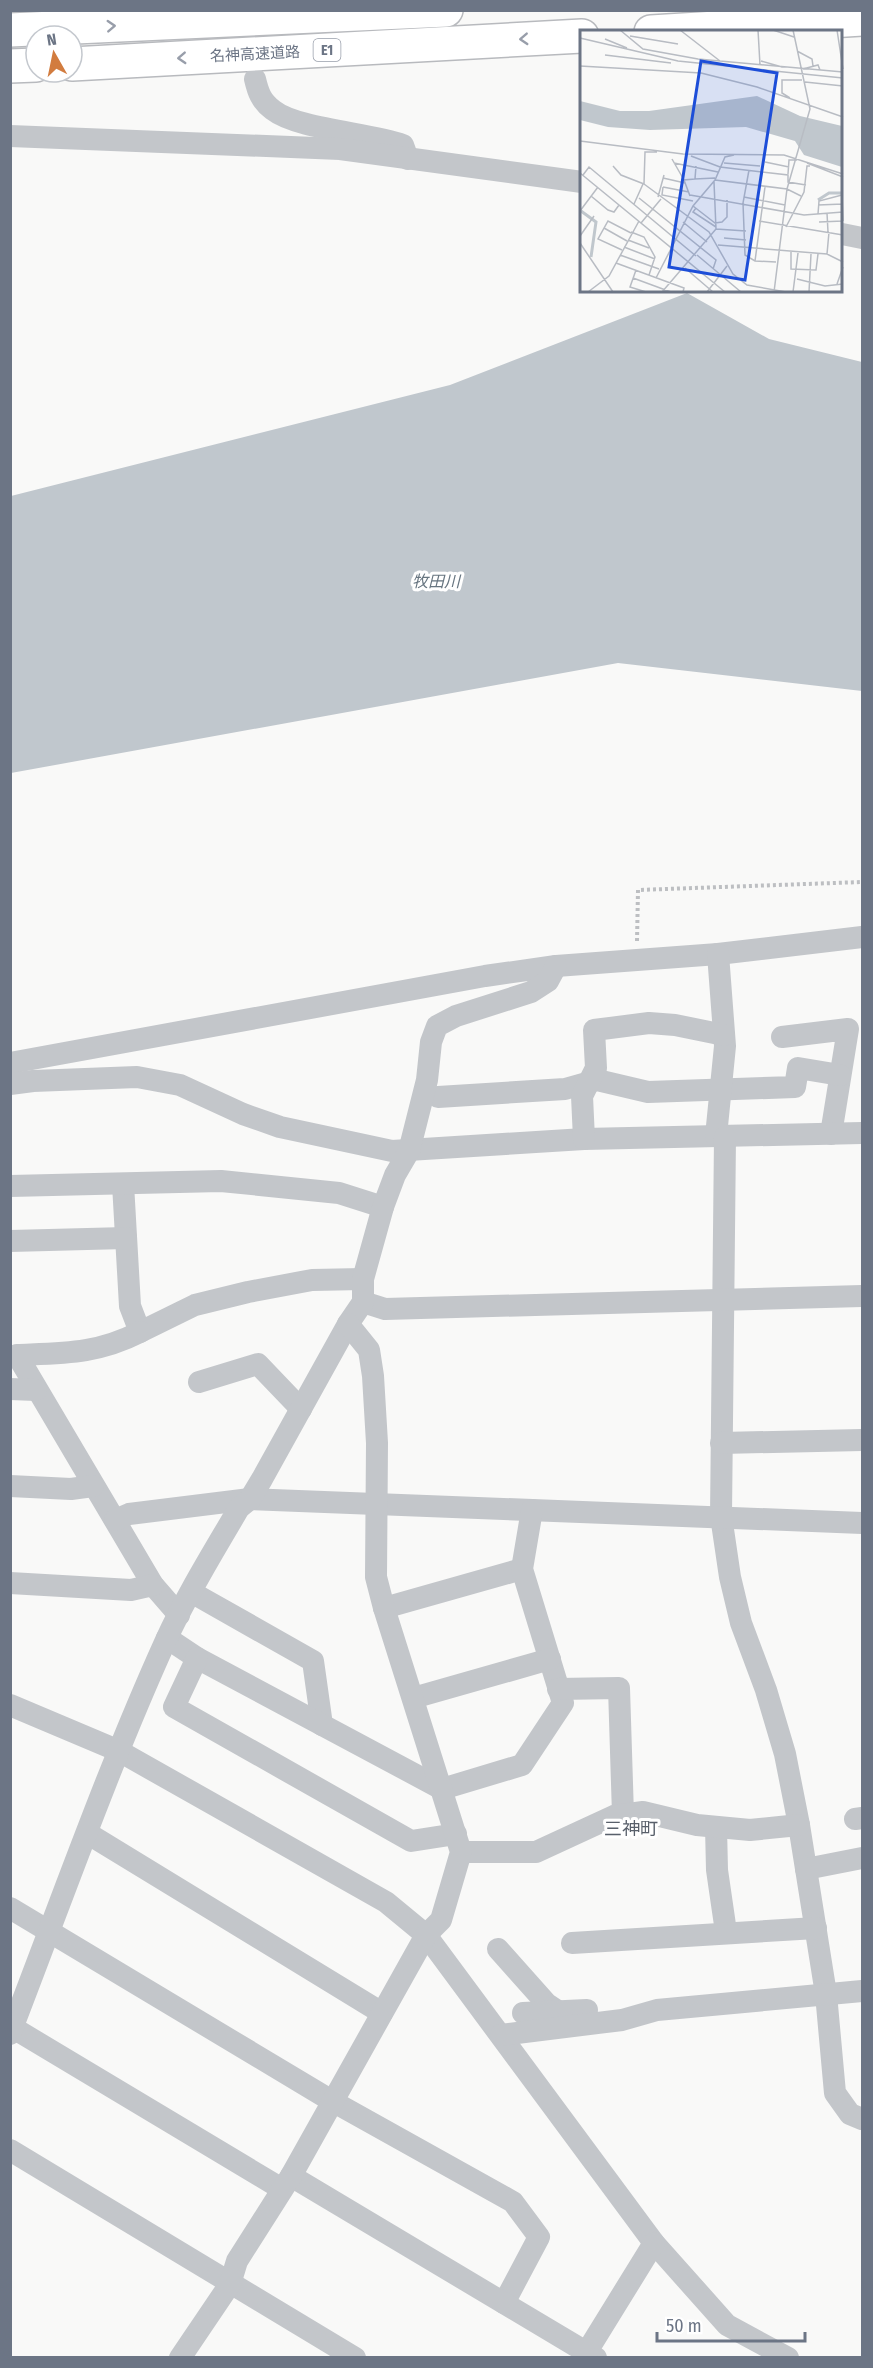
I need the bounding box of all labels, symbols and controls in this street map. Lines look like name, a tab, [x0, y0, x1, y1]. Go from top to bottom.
one-way arrow	[106, 19, 115, 32]
north arrow	[24, 24, 84, 84]
text: N	[46, 30, 58, 50]
inset map	[580, 30, 843, 292]
one-way arrow	[519, 33, 528, 46]
road number: E1	[314, 39, 340, 61]
street label: 名神高速道路	[210, 43, 300, 65]
one-way arrow	[178, 51, 187, 64]
water label: 牧田川	[412, 572, 462, 591]
district label: 三神町	[604, 1818, 658, 1840]
scale bar	[657, 2305, 806, 2343]
text: 50 m	[666, 2315, 702, 2337]

